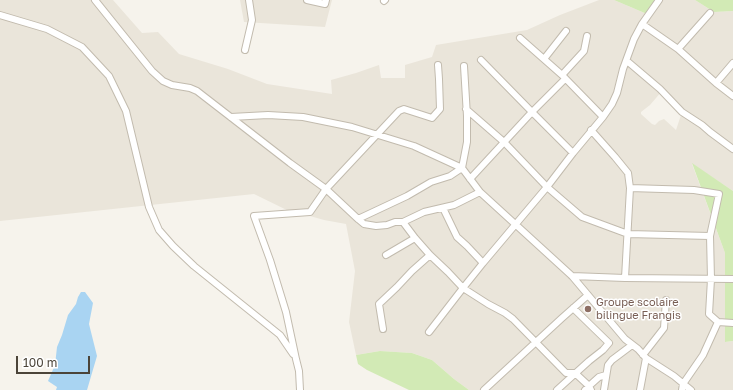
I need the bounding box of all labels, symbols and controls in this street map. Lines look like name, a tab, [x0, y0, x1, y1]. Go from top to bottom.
place label: Groupe scolaire bilingue Frangis	[596, 296, 681, 322]
marker: Groupe scolaire bilingue Frangis	[583, 304, 593, 314]
scale bar	[18, 348, 92, 374]
text: 100 m	[23, 355, 57, 370]

